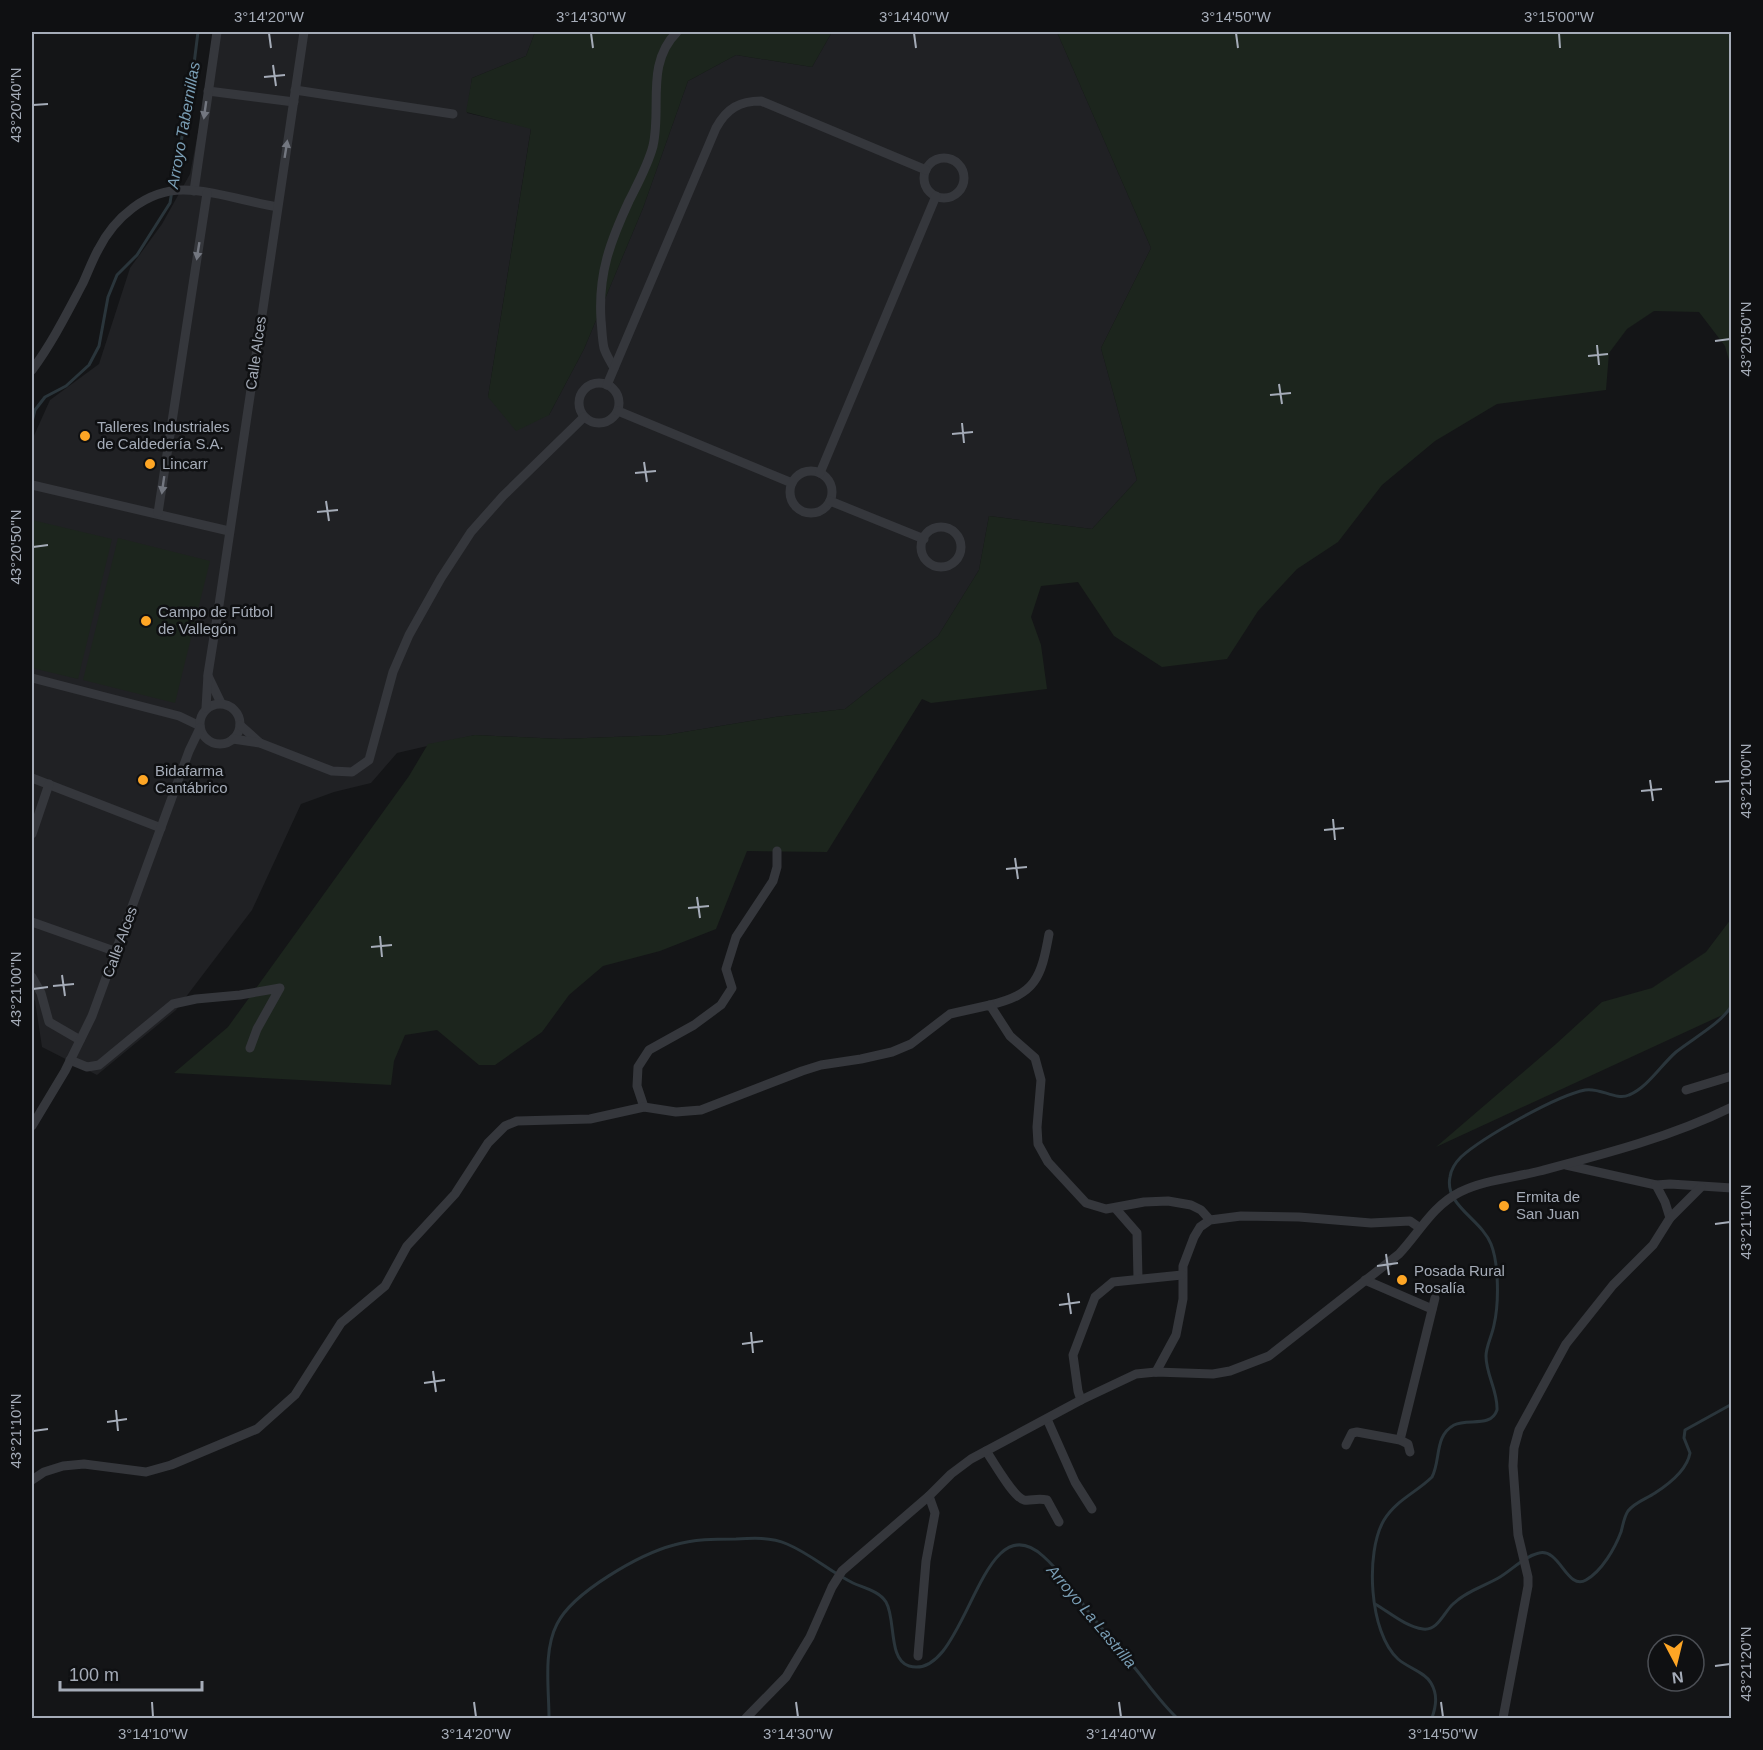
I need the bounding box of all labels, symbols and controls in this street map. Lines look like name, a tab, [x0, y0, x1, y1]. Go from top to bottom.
text: 3°14'20"W	[234, 8, 305, 25]
text: 3°14'30"W	[556, 8, 627, 25]
text: 3°14'40"W	[879, 8, 950, 25]
text: 3°14'50"W	[1201, 8, 1272, 25]
text: 3°15'00"W	[1524, 8, 1595, 25]
water label: Arroyo Tabernillas	[164, 60, 203, 191]
text: 43°20'40"N	[7, 67, 24, 143]
one-way arrow	[200, 101, 210, 120]
one-way arrow	[282, 140, 291, 159]
one-way arrow	[193, 242, 202, 261]
text: 43°20'50"N	[1737, 301, 1754, 377]
street label: Calle Alces	[242, 315, 269, 391]
place label: Talleres Industriales de Caldedería S.A.	[97, 418, 230, 452]
marker: Talleres Industriales de Caldedería S.A.	[78, 429, 92, 443]
place label: Lincarr	[162, 455, 208, 472]
marker: Lincarr	[143, 457, 157, 471]
one-way arrow	[158, 476, 167, 495]
text: 43°20'50"N	[7, 509, 24, 585]
place label: Campo de Fútbol de Vallegón	[158, 603, 273, 637]
marker: Campo de Fútbol de Vallegón	[139, 614, 153, 628]
text: 43°21'00"N	[1737, 743, 1754, 819]
place label: Bidafarma Cantábrico	[155, 762, 228, 796]
marker: Bidafarma Cantábrico	[136, 773, 150, 787]
street label: Calle Alces	[99, 904, 140, 980]
text: 43°21'00"N	[7, 951, 24, 1027]
text: 43°21'10"N	[1737, 1184, 1754, 1260]
place label: Ermita de San Juan	[1516, 1188, 1580, 1222]
marker: Ermita de San Juan	[1497, 1199, 1511, 1213]
place label: Posada Rural Rosalía	[1414, 1262, 1505, 1296]
marker: Posada Rural Rosalía	[1395, 1273, 1409, 1287]
text: 43°21'10"N	[7, 1393, 24, 1469]
water label: Arroyo La Lastrilla	[1043, 1561, 1140, 1671]
text: 43°21'20"N	[1737, 1626, 1754, 1702]
north arrow	[1646, 1633, 1706, 1693]
scale bar	[60, 1654, 202, 1692]
text: 100 m	[69, 1665, 119, 1685]
text: N	[1671, 1668, 1685, 1687]
text: 3°14'10"W	[118, 1725, 189, 1742]
text: 3°14'20"W	[441, 1725, 512, 1742]
text: 3°14'30"W	[763, 1725, 834, 1742]
text: 3°14'40"W	[1086, 1725, 1157, 1742]
text: 3°14'50"W	[1408, 1725, 1479, 1742]

